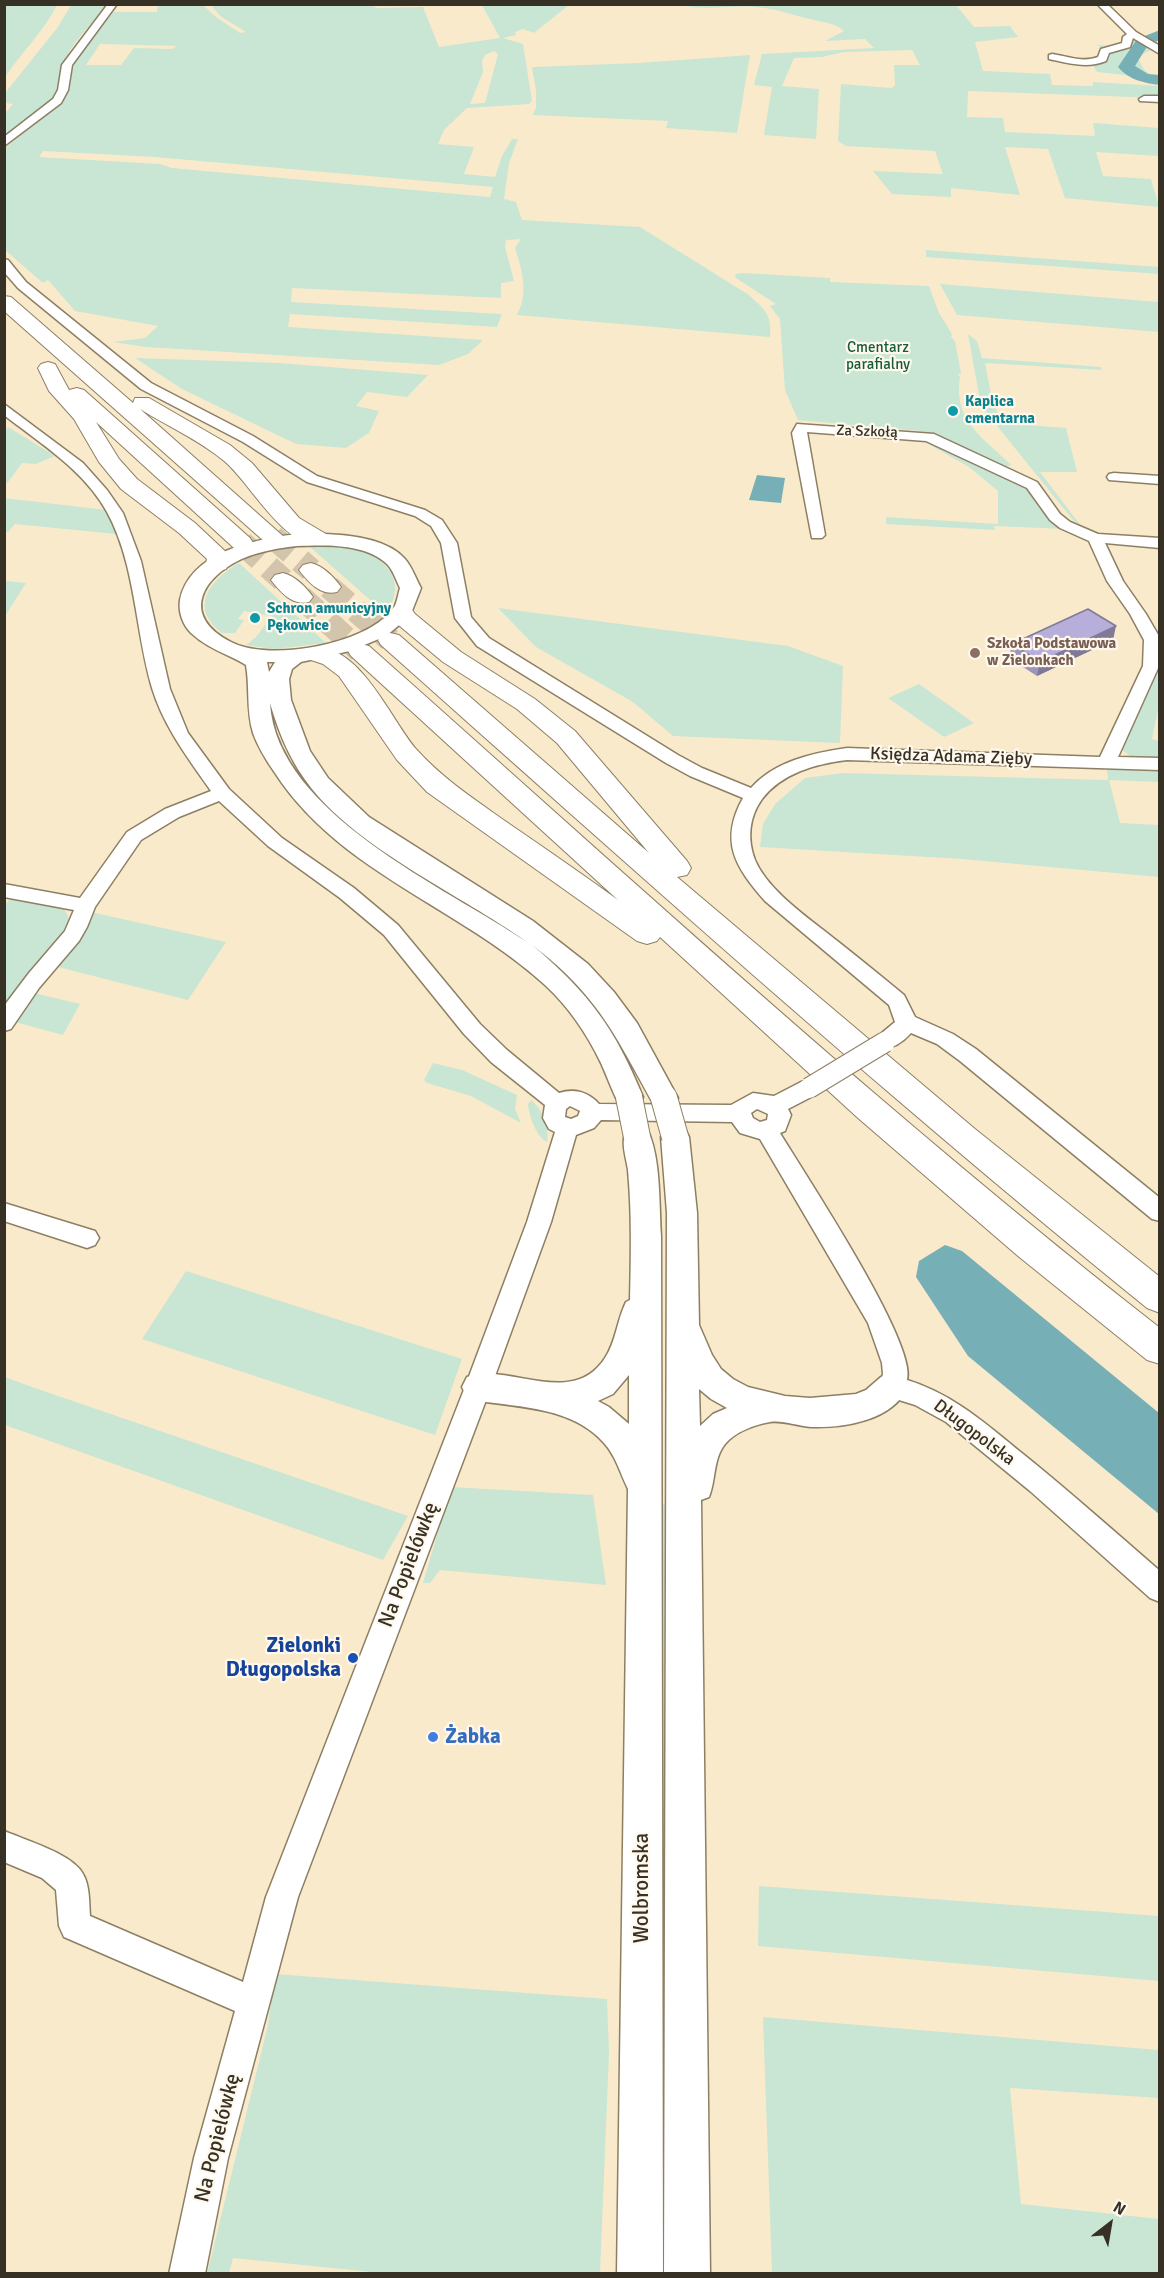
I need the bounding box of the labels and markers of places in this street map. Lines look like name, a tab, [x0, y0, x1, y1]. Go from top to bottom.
place label: Kaplica cmentarna	[965, 393, 1035, 428]
marker: Kaplica cmentarna	[946, 404, 960, 418]
place label: Schron amunicyjny Pękowice	[267, 600, 391, 635]
marker: Schron amunicyjny Pękowice	[248, 611, 262, 625]
place label: Szkoła Podstawowa w Zielonkach	[987, 635, 1116, 670]
marker: Szkoła Podstawowa w Zielonkach	[968, 646, 982, 660]
place label: Zielonki Długopolska	[226, 1633, 341, 1683]
marker: Zielonki Długopolska	[346, 1651, 360, 1665]
place label: Żabka	[445, 1724, 501, 1750]
marker: Żabka	[426, 1730, 440, 1744]

